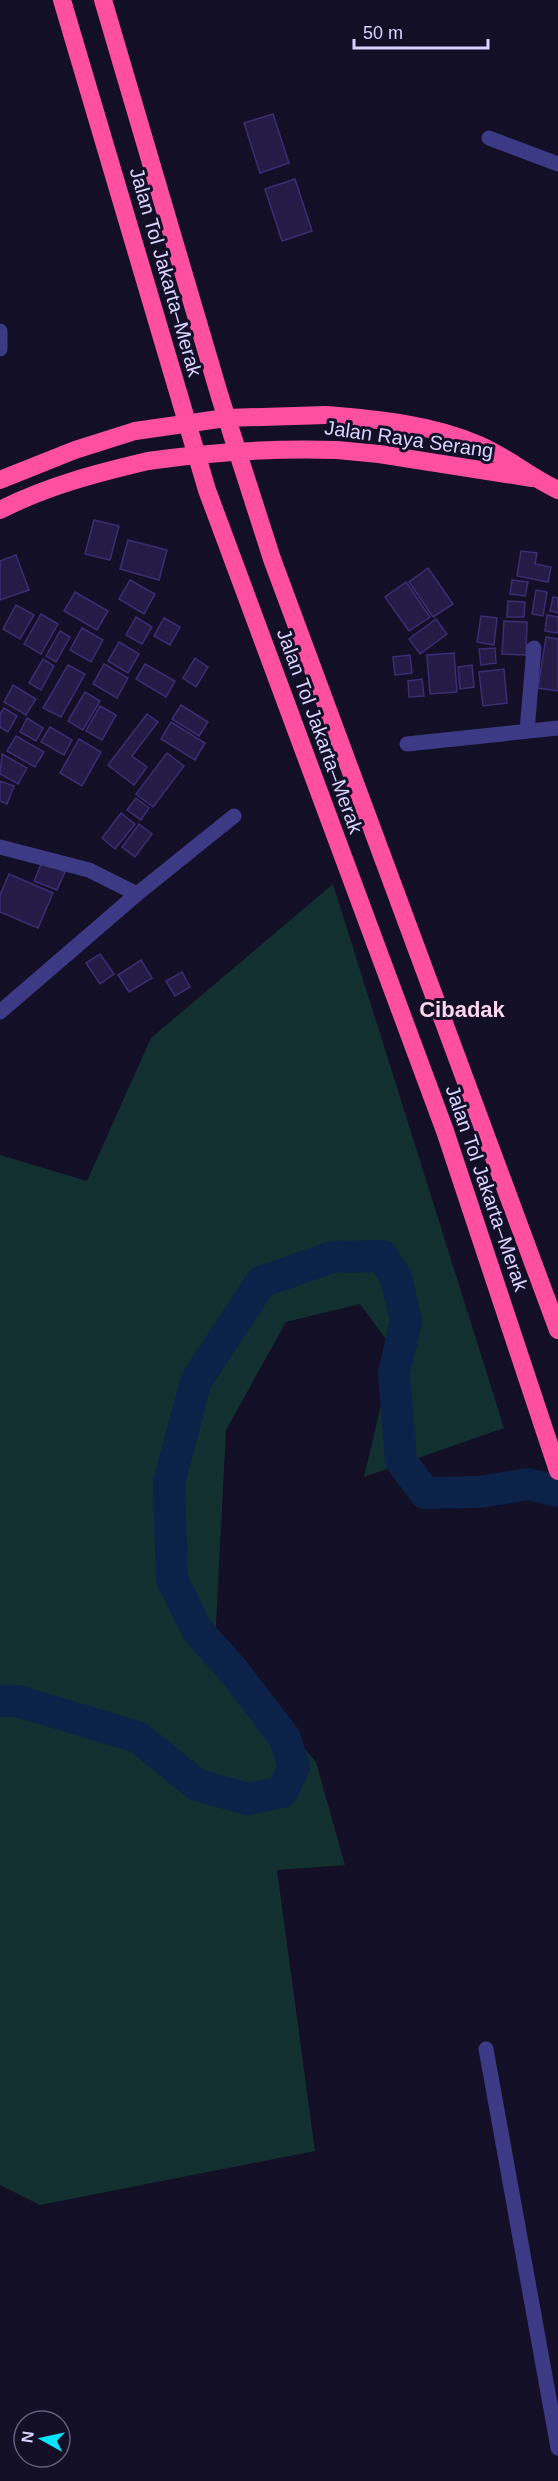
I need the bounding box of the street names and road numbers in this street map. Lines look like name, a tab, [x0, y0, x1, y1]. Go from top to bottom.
street label: Jalan Tol Jakarta–Merak	[126, 165, 207, 380]
street label: Jalan Raya Serang	[323, 416, 495, 462]
street label: Jalan Tol Jakarta–Merak	[273, 626, 368, 837]
street label: Jalan Tol Jakarta–Merak	[441, 1082, 533, 1295]

